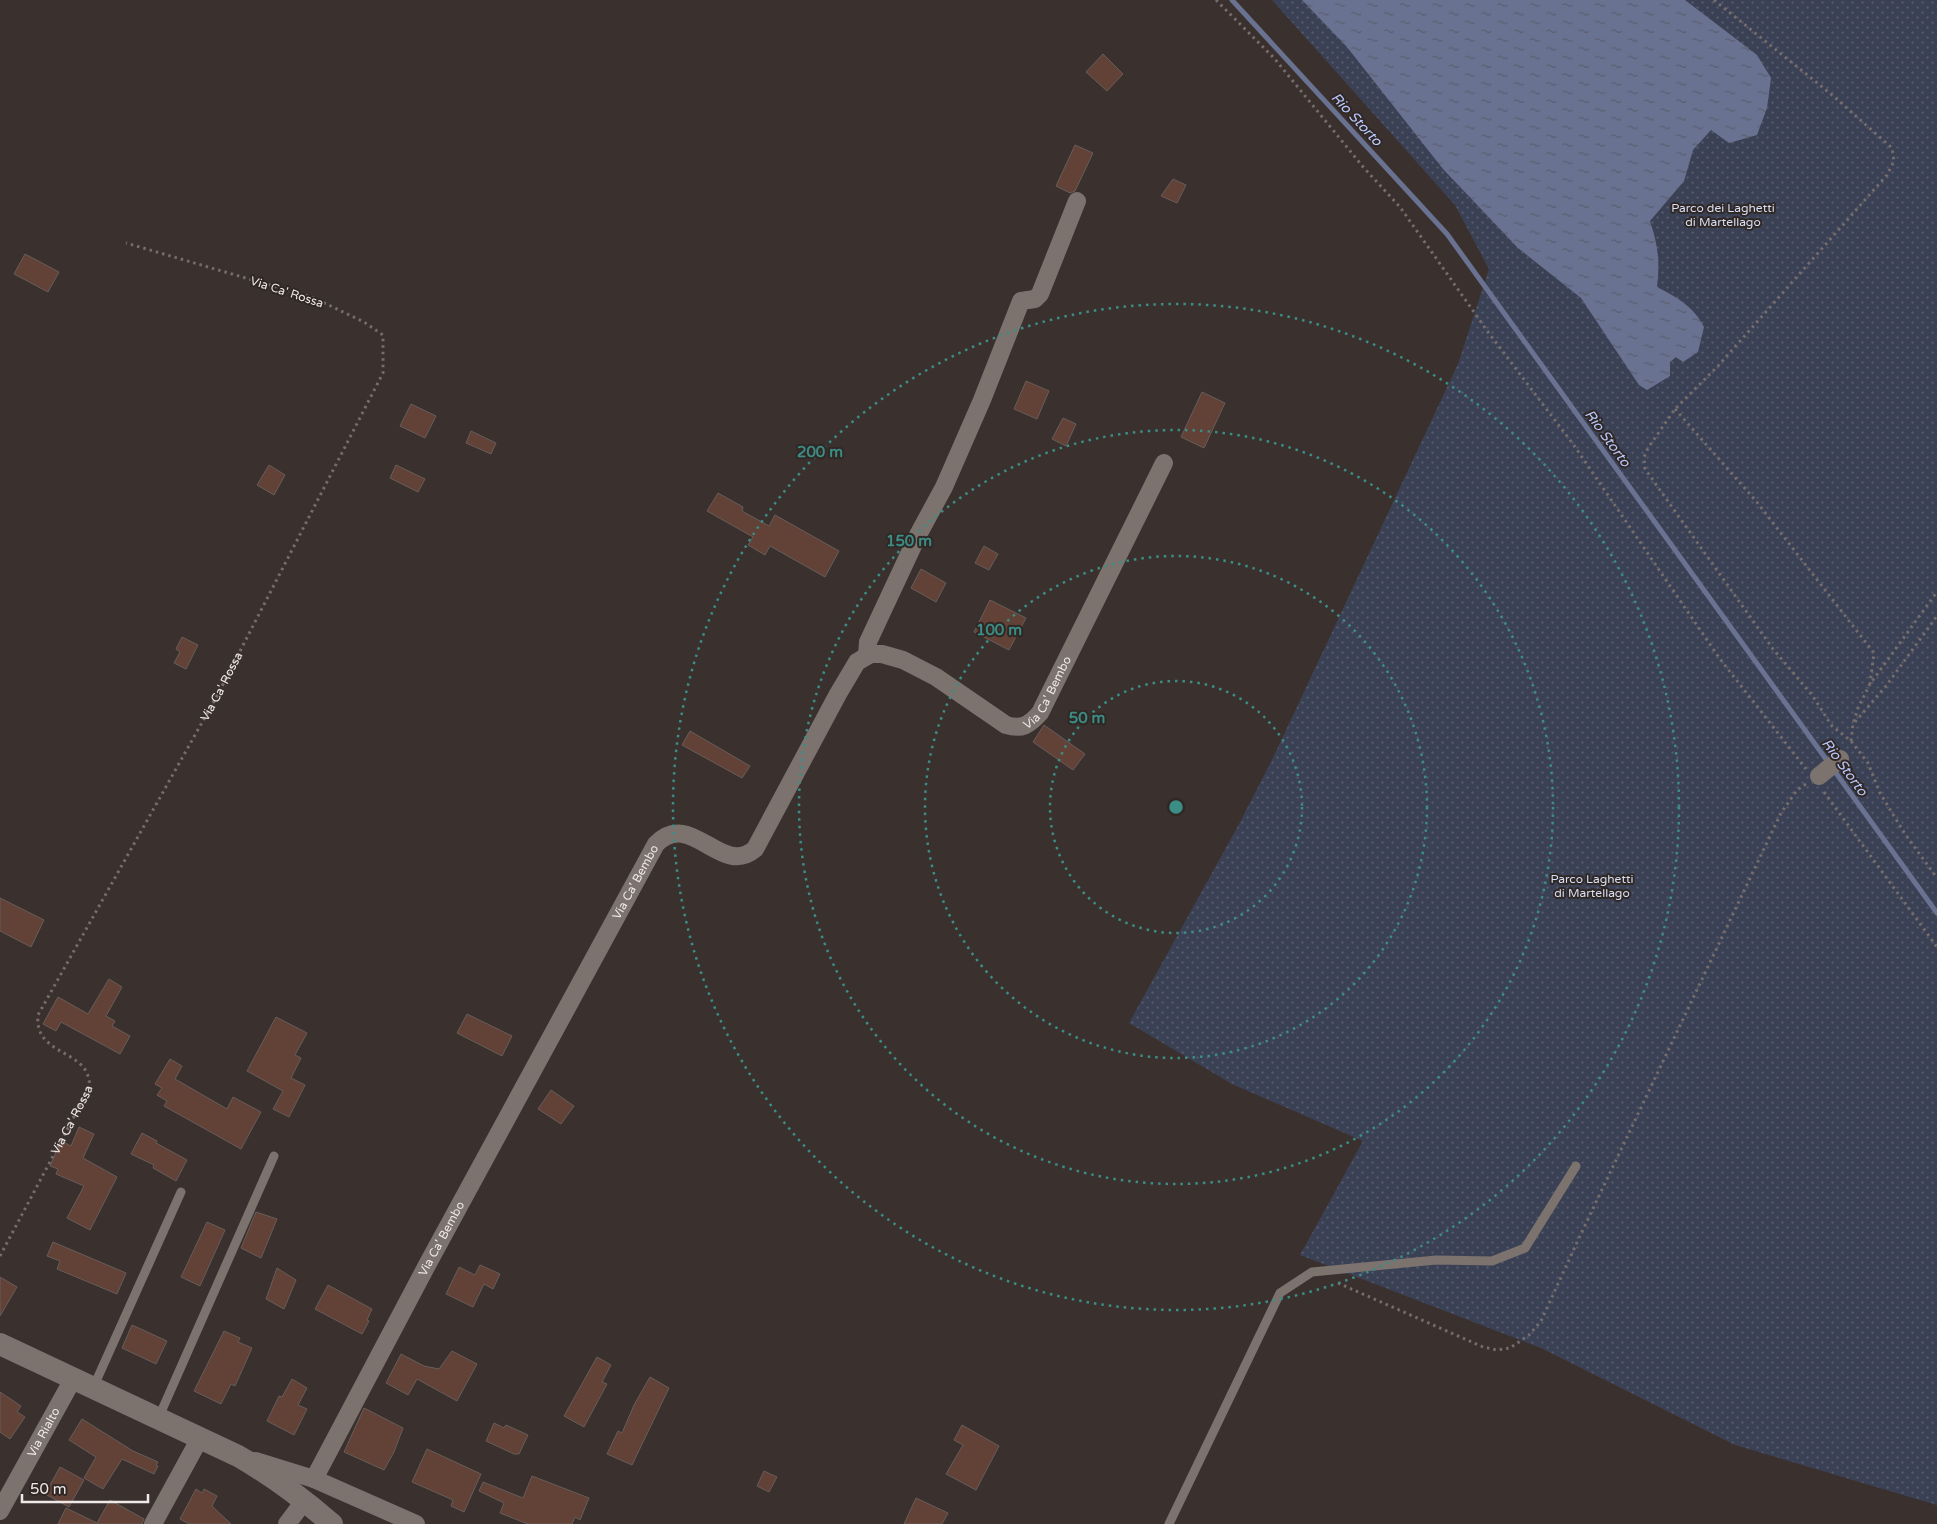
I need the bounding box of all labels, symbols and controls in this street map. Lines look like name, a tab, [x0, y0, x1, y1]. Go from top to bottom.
water label: Rio Storto	[1328, 89, 1387, 151]
park label: Parco dei Laghetti di Martellago	[1671, 201, 1775, 229]
street label: Via Ca' Rossa	[249, 274, 325, 310]
water label: Rio Storto	[1581, 406, 1635, 472]
text: 200 m	[797, 443, 843, 461]
text: 150 m	[886, 532, 932, 550]
text: 100 m	[976, 621, 1022, 639]
street label: Via Ca' Rossa	[197, 650, 245, 723]
street label: Via Ca' Bembo	[1021, 654, 1074, 732]
text: 50 m	[1069, 709, 1105, 727]
water label: Rio Storto	[1818, 735, 1872, 801]
centre of rings	[1167, 798, 1185, 816]
street label: Via Ca' Bembo	[609, 842, 661, 922]
park label: Parco Laghetti di Martellago	[1550, 872, 1634, 900]
street label: Via Ca' Rossa	[48, 1084, 95, 1157]
street label: Via Ca' Bembo	[415, 1199, 467, 1278]
street label: Via Rialto	[24, 1405, 63, 1459]
scale bar	[22, 1472, 149, 1504]
text: 50 m	[30, 1480, 67, 1498]

